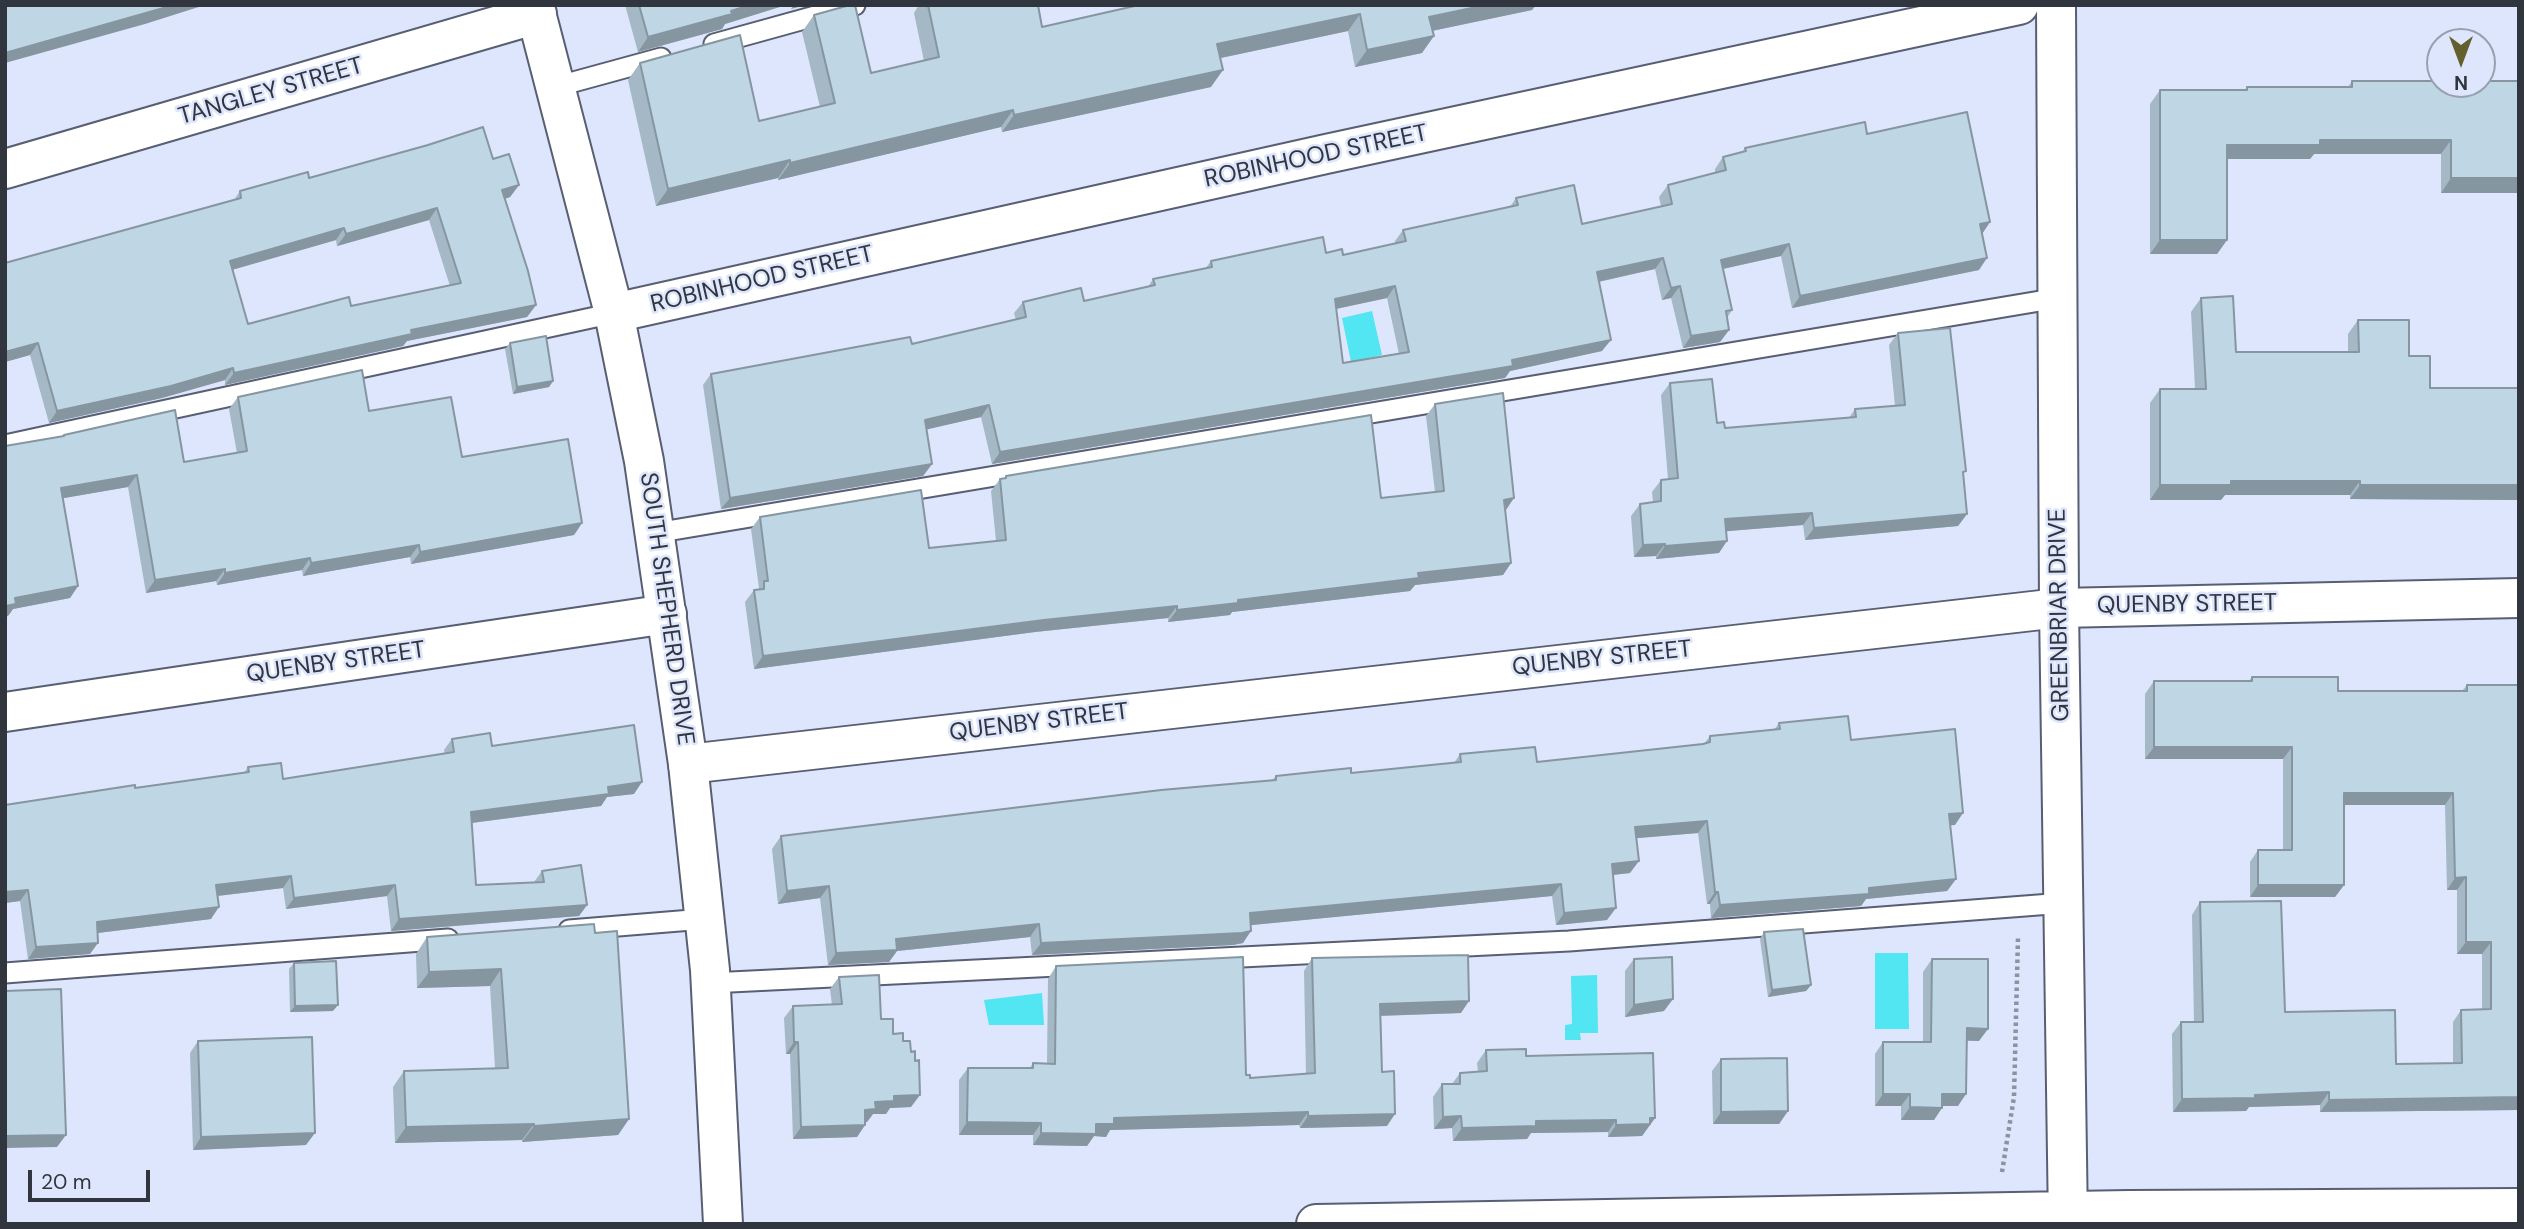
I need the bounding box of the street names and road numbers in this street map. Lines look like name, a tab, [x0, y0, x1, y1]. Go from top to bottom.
street label: TANGLEY STREET	[175, 52, 367, 132]
street label: ROBINHOOD STREET	[1202, 119, 1430, 195]
street label: ROBINHOOD STREET	[648, 240, 876, 320]
street label: SOUTH SHEPHERD DRIVE	[633, 471, 699, 747]
street label: GREENBRIAR DRIVE	[2044, 508, 2076, 722]
street label: QUENBY STREET	[2097, 589, 2277, 621]
street label: QUENBY STREET	[1511, 635, 1693, 683]
street label: QUENBY STREET	[245, 636, 427, 690]
street label: QUENBY STREET	[948, 698, 1130, 748]

